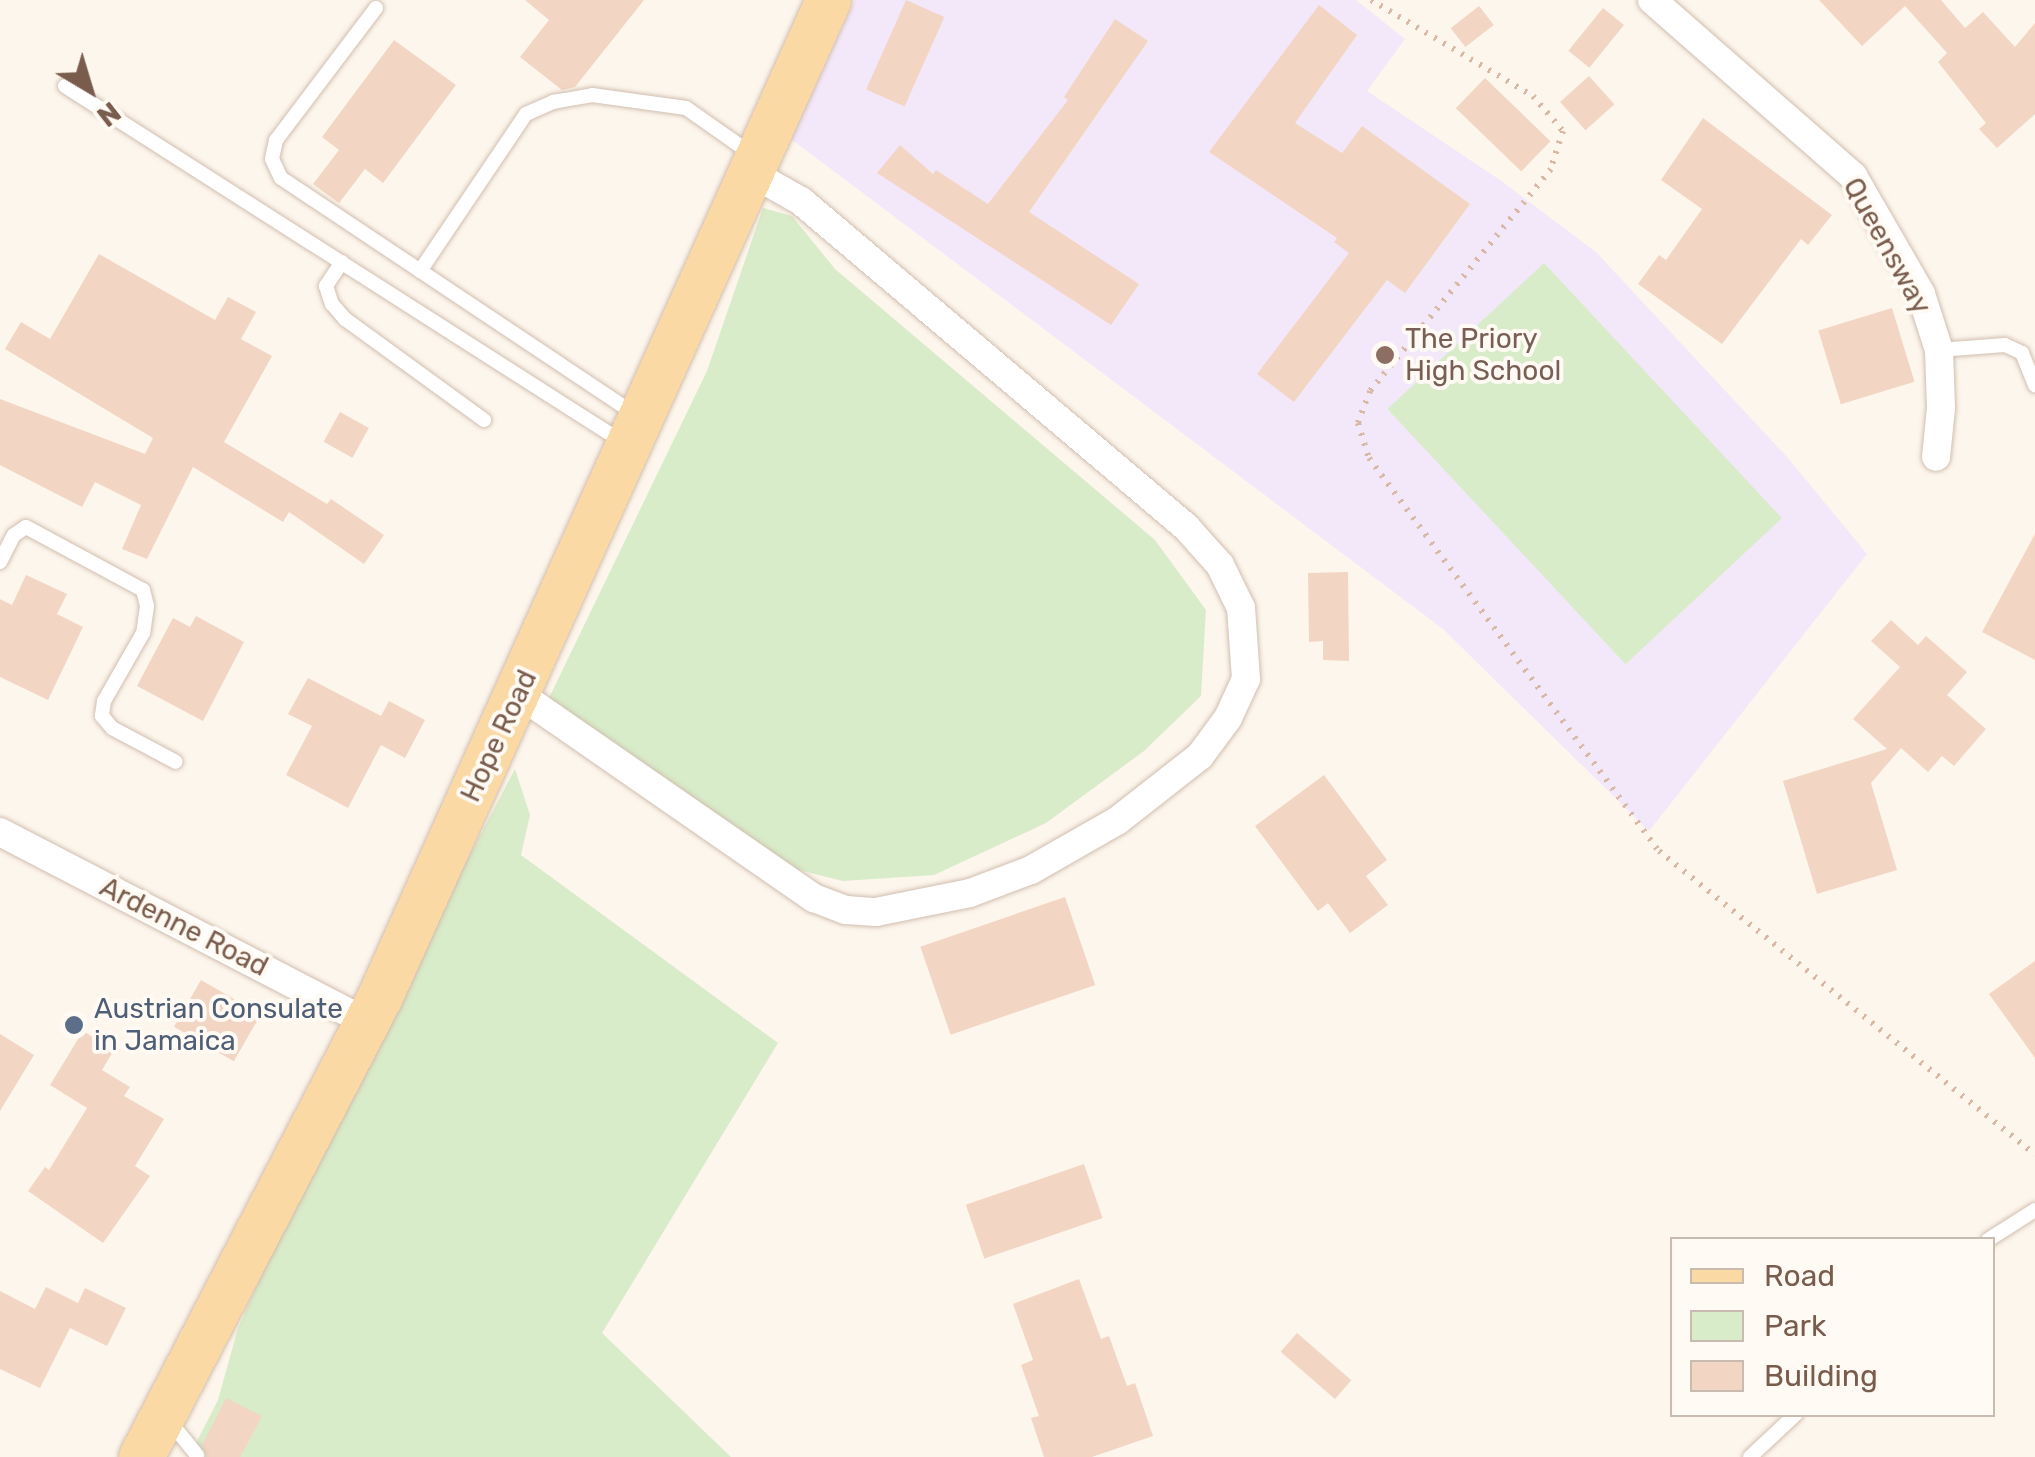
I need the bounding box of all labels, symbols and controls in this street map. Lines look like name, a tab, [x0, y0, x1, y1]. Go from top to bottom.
north arrow	[40, 40, 140, 140]
text: N	[91, 95, 127, 133]
street label: Queensway	[1836, 172, 1938, 320]
place label: The Priory High School	[1405, 322, 1561, 388]
marker: The Priory High School	[1374, 344, 1396, 366]
street label: Hope Road	[454, 665, 544, 807]
street label: Ardenne Road	[94, 870, 274, 984]
place label: Austrian Consulate in Jamaica	[94, 992, 343, 1058]
marker: Austrian Consulate in Jamaica	[63, 1014, 85, 1036]
legend	[1670, 1237, 1995, 1417]
text: Road	[1764, 1258, 1835, 1294]
text: Park	[1764, 1308, 1826, 1344]
text: Building	[1764, 1358, 1878, 1394]

